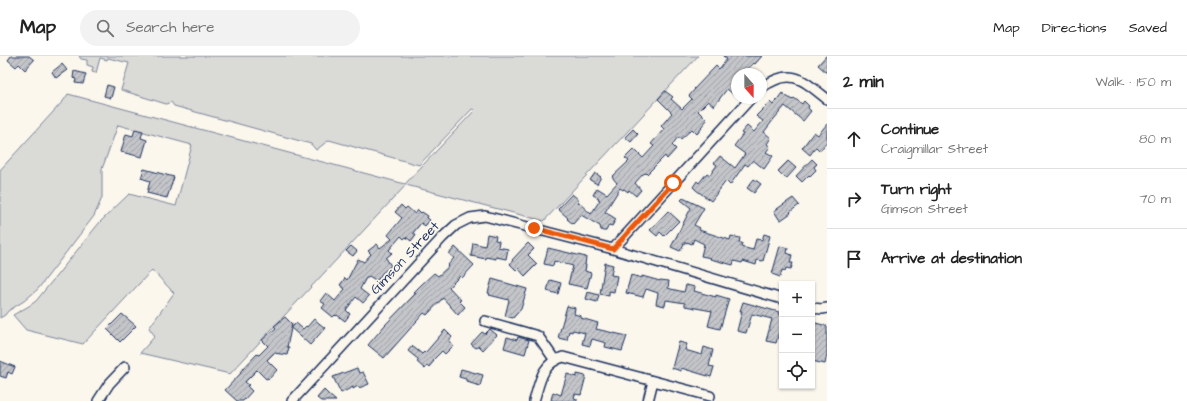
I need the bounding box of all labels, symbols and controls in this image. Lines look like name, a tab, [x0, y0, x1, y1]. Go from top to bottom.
search box	[80, 10, 360, 46]
text: Map	[20, 14, 56, 41]
icon: search	[94, 17, 116, 39]
text: Search here	[126, 17, 215, 38]
text: Map	[993, 18, 1020, 38]
text: Directions	[1042, 18, 1107, 38]
text: Saved	[1129, 18, 1167, 38]
north arrow	[731, 68, 767, 104]
text: 2 min	[843, 70, 884, 94]
text: Walk · 150 m	[1096, 73, 1171, 91]
text: Continue	[881, 119, 939, 140]
icon: ahead	[843, 128, 865, 150]
text: 80 m	[1139, 130, 1171, 148]
text: Craigmillar Street	[881, 140, 988, 158]
route start	[664, 174, 682, 192]
text: Turn right	[881, 179, 952, 200]
icon: right	[843, 188, 865, 210]
text: 70 m	[1139, 190, 1171, 208]
text: Gimson Street	[881, 200, 968, 218]
street label: Gimson Street	[366, 217, 444, 299]
route end	[525, 219, 543, 237]
icon: arrive	[843, 248, 865, 270]
text: Arrive at destination	[881, 248, 1022, 269]
map controls	[779, 281, 815, 389]
button: +	[779, 281, 815, 317]
button: −	[779, 317, 815, 353]
button: locate	[779, 353, 815, 389]

